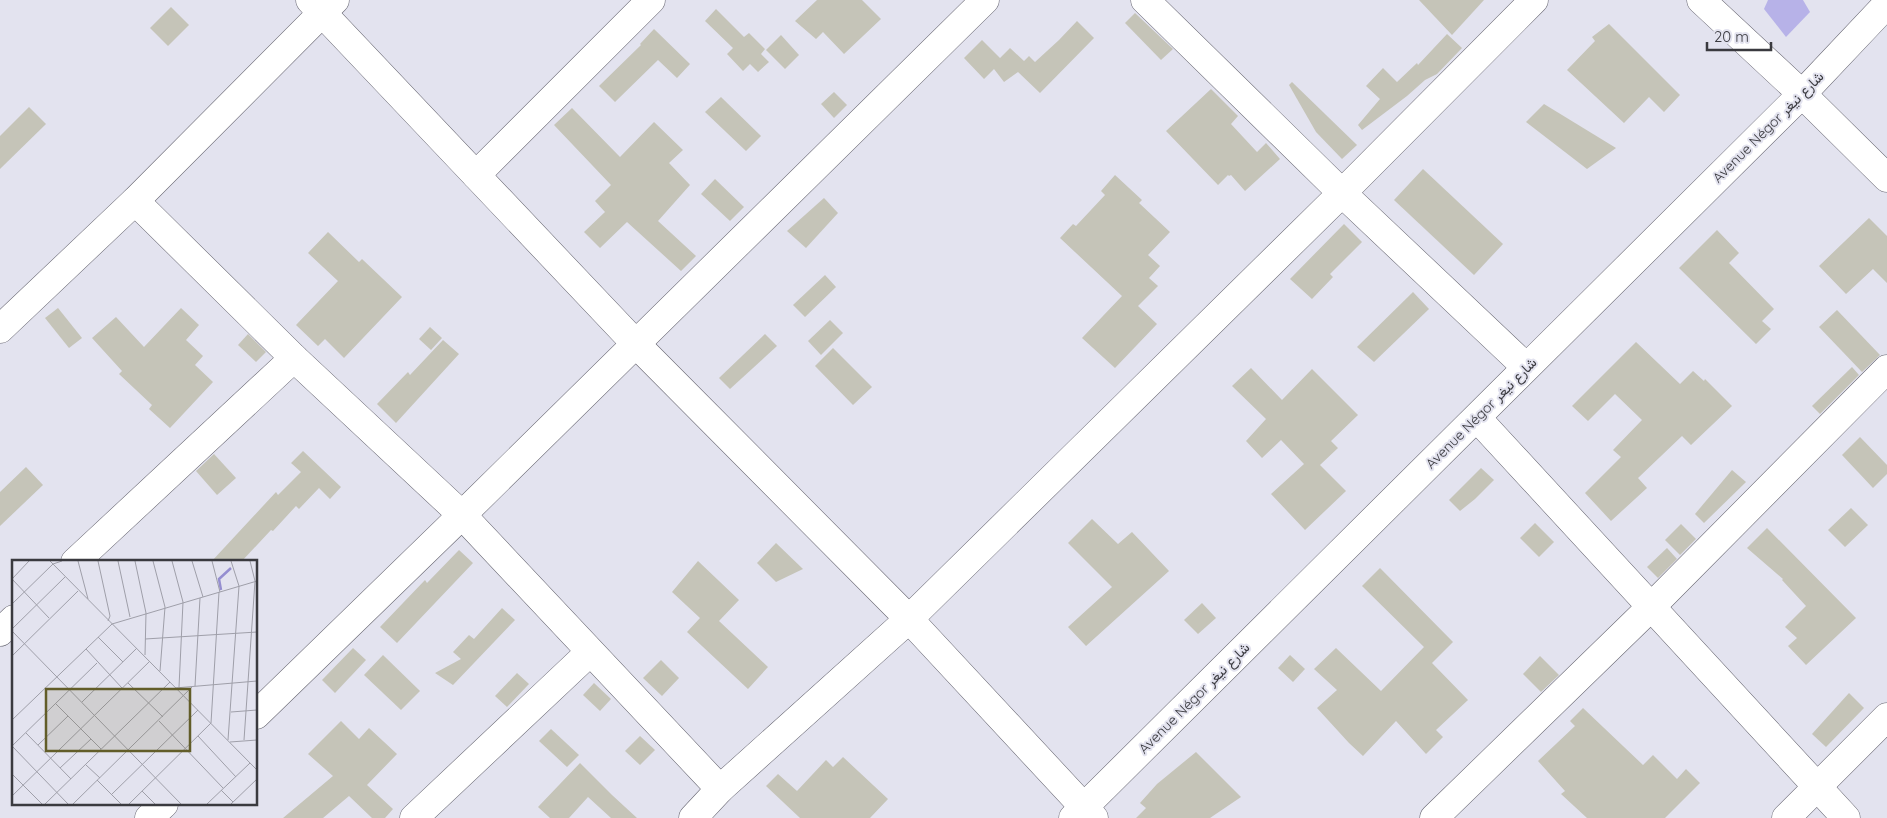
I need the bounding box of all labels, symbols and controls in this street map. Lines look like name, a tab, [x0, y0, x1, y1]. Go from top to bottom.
scale bar	[1707, 20, 1771, 52]
text: 20 m	[1714, 27, 1749, 46]
street label: Avenue Négor شارع نيغر	[1708, 67, 1829, 188]
street label: Avenue Négor شارع نيغر	[1421, 353, 1542, 474]
inset map	[12, 560, 258, 806]
street label: Avenue Négor شارع نيغر	[1134, 638, 1255, 759]

